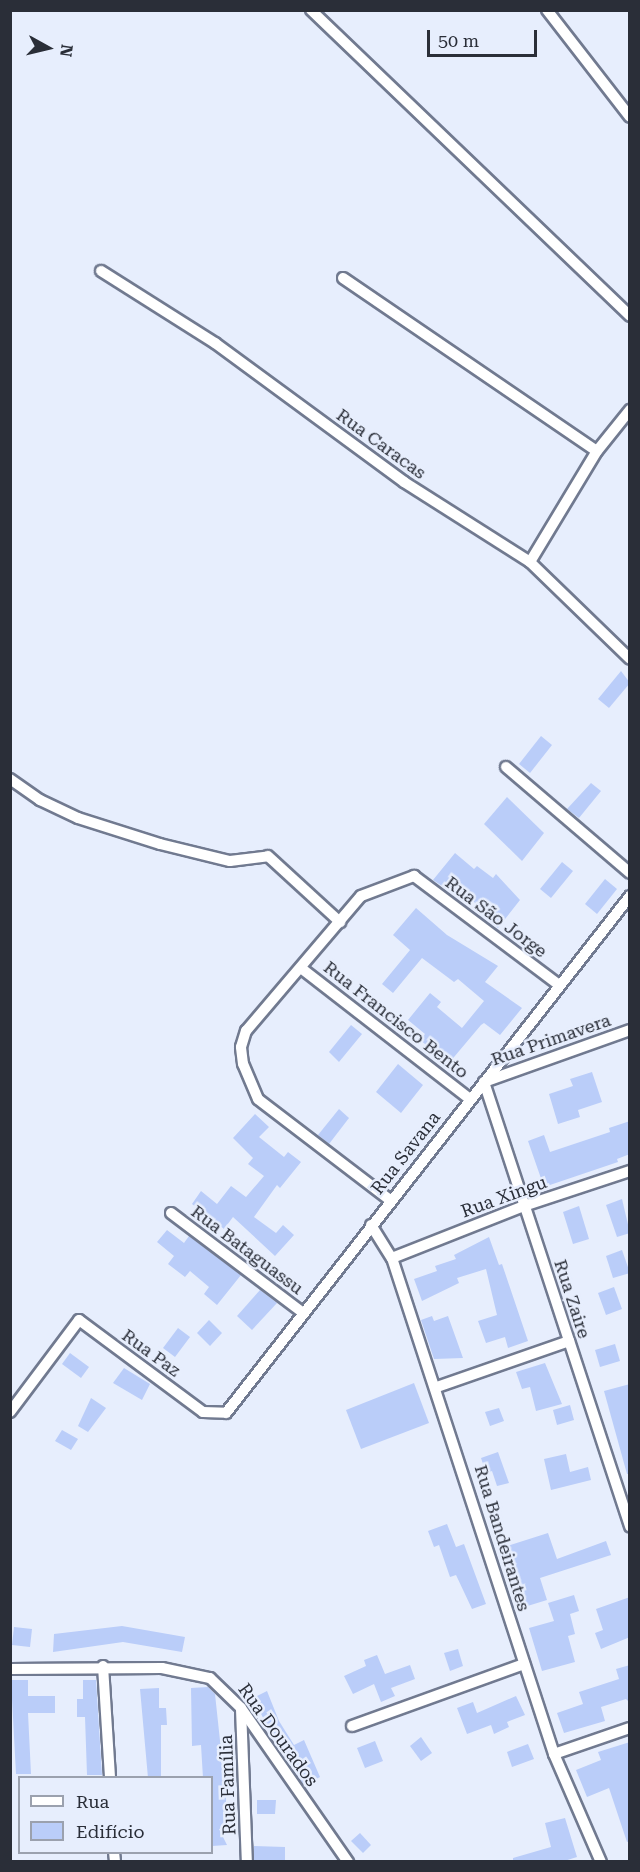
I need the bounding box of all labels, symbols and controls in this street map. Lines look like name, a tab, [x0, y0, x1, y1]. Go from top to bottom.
north arrow	[18, 18, 78, 78]
scale bar	[430, 18, 540, 56]
text: 50 m	[438, 30, 479, 51]
text: N	[56, 43, 77, 58]
street label: Rua Caracas	[332, 404, 430, 484]
street label: Rua São Jorge	[441, 872, 551, 962]
street label: Rua Francisco Bento	[319, 957, 473, 1083]
street label: Rua Primavera	[488, 1009, 614, 1071]
street label: Rua Savana	[367, 1107, 445, 1199]
street label: Rua Xingu	[458, 1171, 550, 1223]
street label: Rua Bataguassu	[187, 1201, 307, 1299]
street label: Rua Zaire	[549, 1257, 595, 1341]
street label: Rua Paz	[118, 1325, 184, 1381]
street label: Rua Bandeirantes	[469, 1462, 535, 1614]
street label: Rua Dourados	[233, 1679, 323, 1791]
street label: Rua Família	[215, 1734, 241, 1836]
legend	[18, 1776, 213, 1854]
text: Rua	[76, 1791, 109, 1812]
text: Edifício	[76, 1821, 144, 1842]

